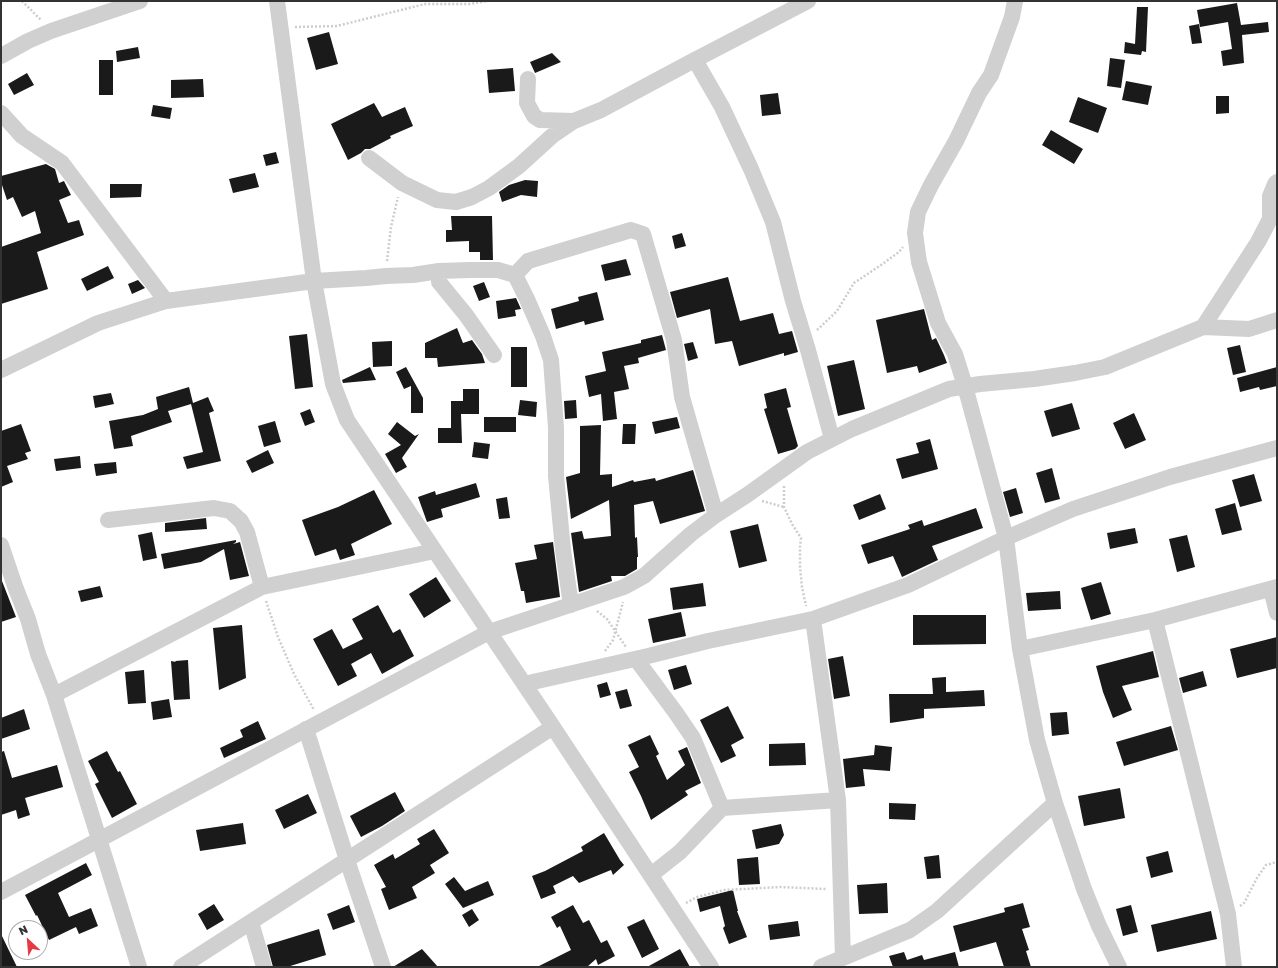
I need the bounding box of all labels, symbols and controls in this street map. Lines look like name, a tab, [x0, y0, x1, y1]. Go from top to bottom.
north arrow	[8, 920, 48, 960]
text: N	[16, 922, 30, 937]

